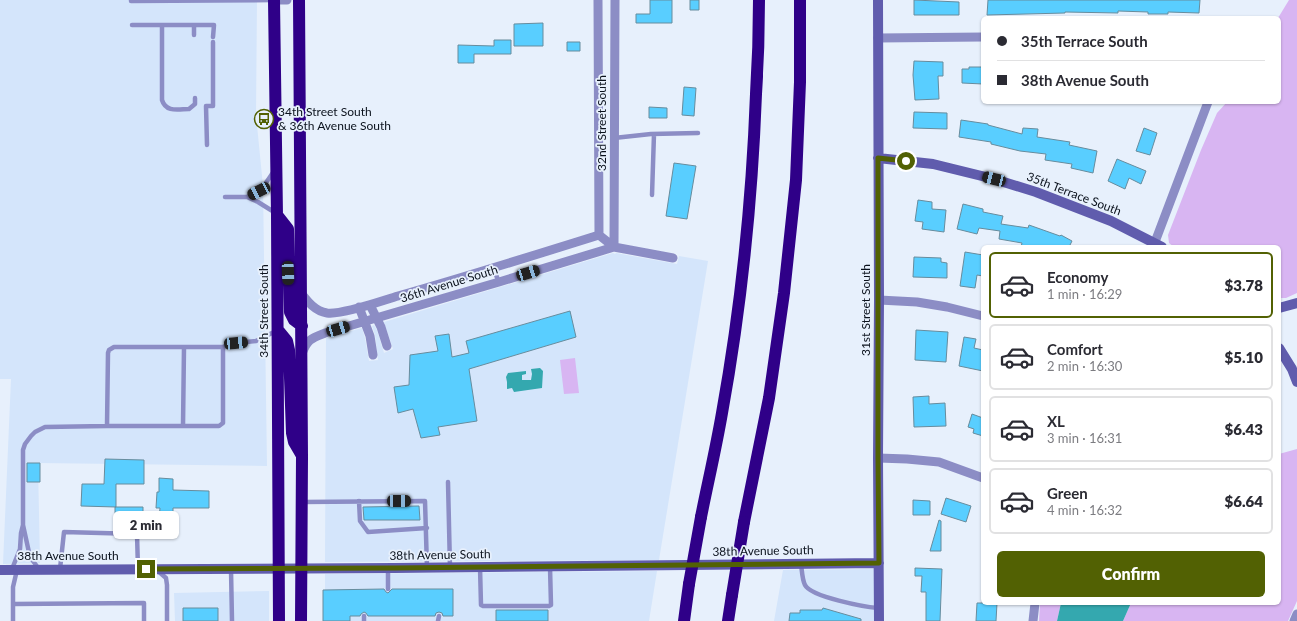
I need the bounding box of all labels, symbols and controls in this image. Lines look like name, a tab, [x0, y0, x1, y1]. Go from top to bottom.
text: 35th Terrace South	[1021, 32, 1148, 50]
text: 38th Avenue South	[1021, 71, 1149, 89]
street label: 32nd Street South	[594, 75, 609, 171]
place label: 34th Street South & 36th Avenue South	[278, 104, 391, 133]
bus stop icon: 34th Street South & 36th Avenue South	[253, 108, 275, 130]
route start	[897, 152, 915, 170]
street label: 35th Terrace South	[1025, 169, 1124, 218]
car	[981, 170, 1007, 188]
car	[246, 180, 272, 202]
car	[282, 261, 294, 285]
street label: 36th Avenue South	[398, 262, 500, 306]
street label: 34th Street South	[256, 264, 271, 358]
car	[515, 264, 541, 282]
street label: 31st Street South	[858, 264, 873, 356]
icon: car	[999, 267, 1035, 303]
text: Economy	[1047, 268, 1108, 286]
text: $3.78	[1225, 276, 1263, 294]
text: 1 min · 16:29	[1047, 286, 1122, 302]
car	[325, 320, 351, 338]
car	[224, 336, 248, 350]
icon: car	[999, 339, 1035, 375]
text: Comfort	[1047, 340, 1103, 358]
text: $5.10	[1225, 348, 1263, 366]
text: 2 min · 16:30	[1047, 358, 1122, 374]
icon: car	[999, 411, 1035, 447]
text: XL	[1047, 412, 1065, 430]
text: $6.43	[1225, 420, 1263, 438]
text: 3 min · 16:31	[1047, 430, 1122, 446]
icon: car	[999, 483, 1035, 519]
text: Green	[1047, 484, 1088, 502]
text: $6.64	[1225, 492, 1263, 510]
car	[387, 495, 411, 507]
text: 4 min · 16:32	[1047, 502, 1122, 518]
callout: 2 min	[113, 511, 179, 539]
text: 2 min	[130, 517, 162, 533]
street label: 38th Avenue South	[712, 542, 814, 559]
street label: 38th Avenue South	[389, 546, 491, 563]
street label: 38th Avenue South	[17, 548, 119, 563]
button: Confirm	[997, 551, 1265, 597]
route end	[137, 560, 155, 578]

